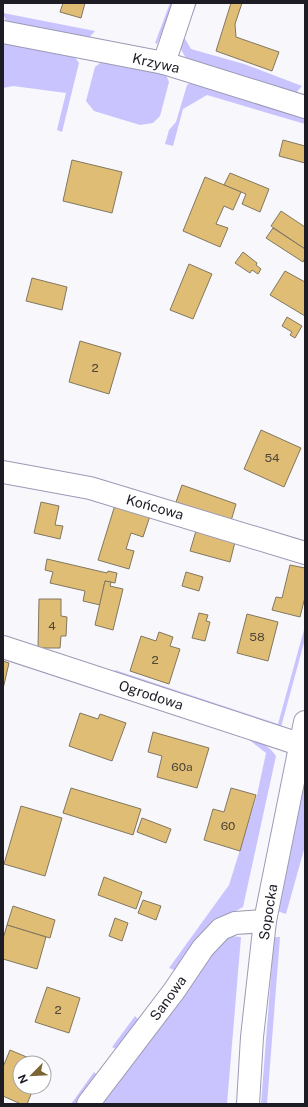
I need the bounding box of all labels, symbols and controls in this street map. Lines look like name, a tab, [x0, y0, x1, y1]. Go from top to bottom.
street label: Krzywa	[131, 50, 181, 76]
house number: 2	[91, 361, 99, 375]
house number: 54	[264, 451, 280, 465]
street label: Końcowa	[124, 491, 186, 523]
house number: 4	[48, 619, 56, 633]
house number: 58	[249, 630, 265, 644]
house number: 2	[151, 653, 159, 667]
street label: Ogrodowa	[117, 677, 185, 713]
house number: 60a	[171, 760, 193, 774]
house number: 60	[221, 819, 235, 833]
street label: Sopocka	[256, 883, 280, 941]
street label: Sanowa	[146, 972, 190, 1024]
house number: 2	[54, 1003, 62, 1017]
north arrow	[12, 1055, 52, 1095]
text: N	[16, 1073, 30, 1085]

